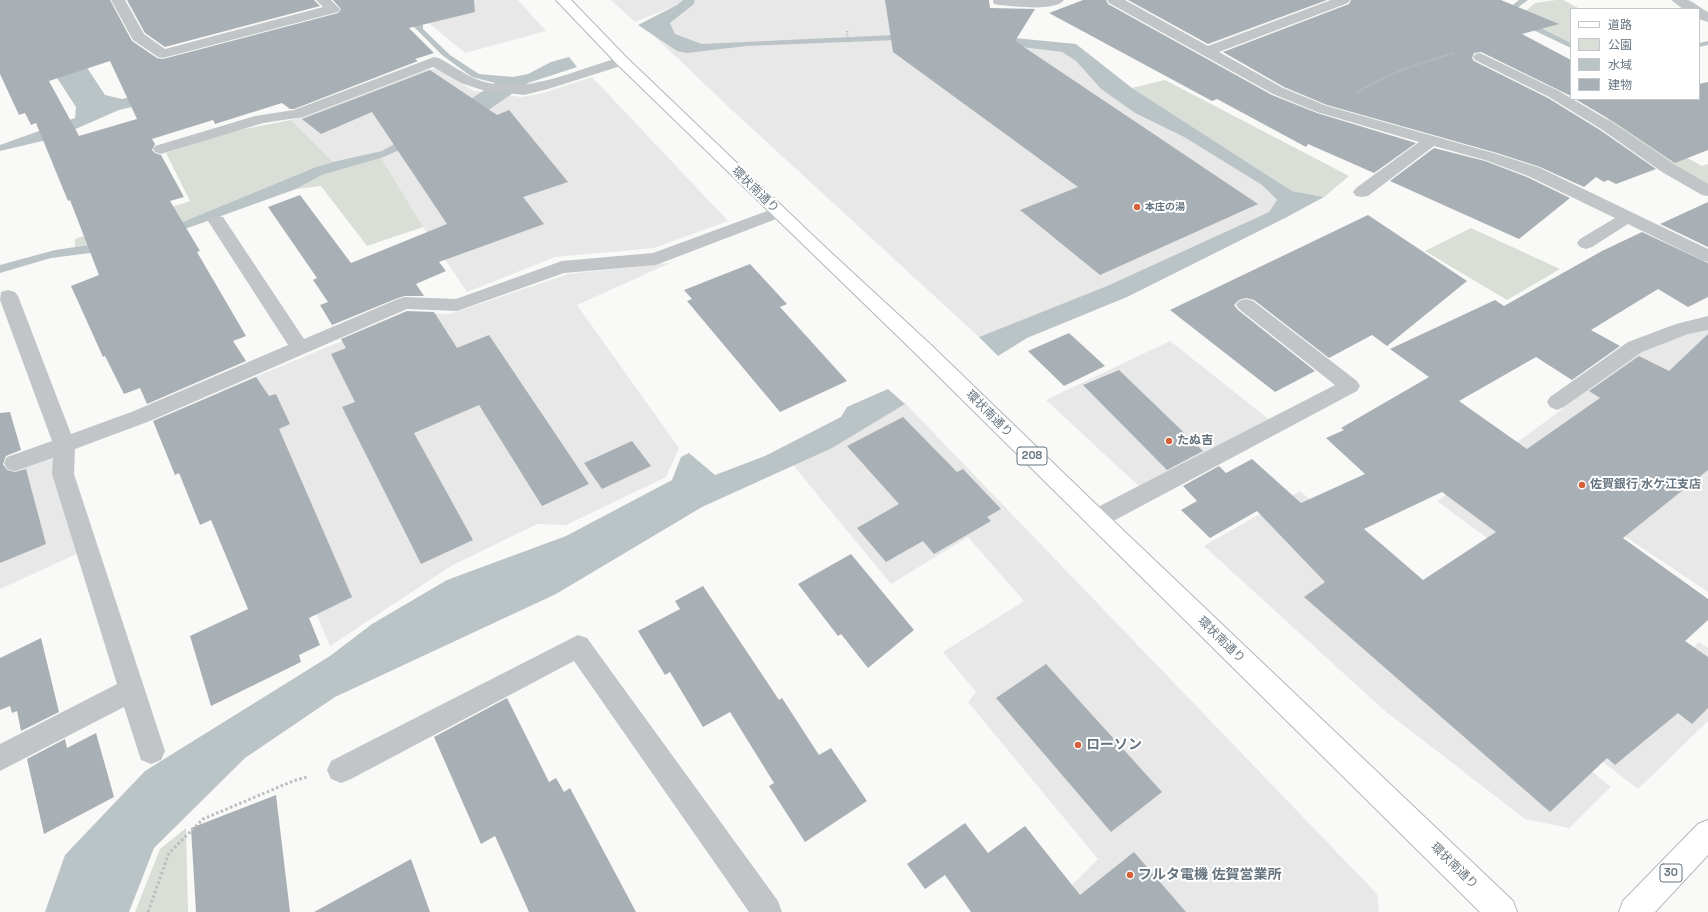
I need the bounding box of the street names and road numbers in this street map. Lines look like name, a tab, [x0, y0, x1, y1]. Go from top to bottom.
street label: 環状南通り	[728, 164, 782, 216]
street label: 環状南通り	[963, 388, 1015, 440]
road number: 208	[1017, 447, 1047, 465]
street label: 環状南通り	[1194, 614, 1248, 666]
street label: 環状南通り	[1427, 840, 1481, 892]
road number: 30	[1660, 864, 1682, 882]

